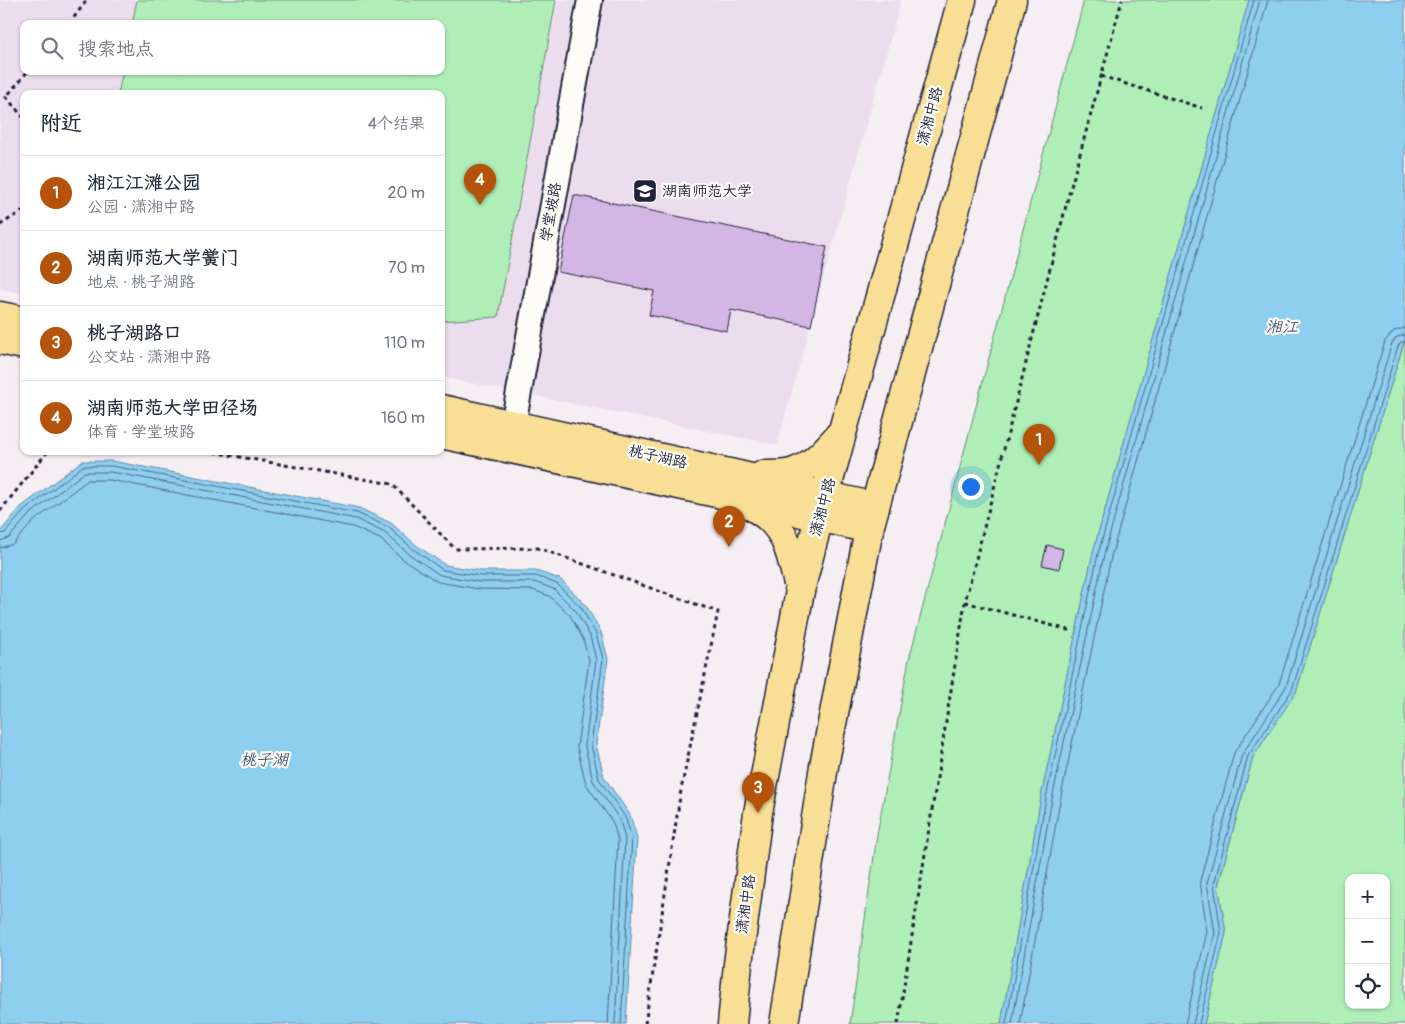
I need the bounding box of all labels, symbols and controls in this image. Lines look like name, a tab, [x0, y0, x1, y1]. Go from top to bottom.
search box	[20, 20, 445, 75]
icon: search	[38, 34, 66, 62]
text: 搜索地点	[78, 37, 154, 61]
street label: 潇湘中路	[913, 85, 947, 147]
text: 附近	[40, 110, 82, 137]
text: 4个结果	[368, 114, 425, 134]
pin: 4	[464, 164, 496, 205]
text: 湘江江滩公园	[87, 171, 201, 195]
school or university icon: 湖南师范大学	[632, 178, 658, 204]
street label: 学堂坡路	[536, 181, 566, 243]
place label: 湖南师范大学	[662, 182, 752, 201]
text: 1	[53, 183, 59, 203]
text: 20 m	[387, 183, 425, 203]
text: 公园 · 潇湘中路	[87, 197, 195, 217]
text: 湖南师范大学黉门	[87, 246, 239, 270]
text: 2	[52, 258, 60, 278]
text: 70 m	[388, 258, 425, 278]
text: 地点 · 桃子湖路	[87, 272, 195, 292]
water label: 湘江	[1266, 317, 1299, 337]
text: 桃子湖路口	[87, 321, 182, 345]
text: 3	[52, 333, 60, 353]
text: 110 m	[384, 333, 425, 353]
text: 公交站 · 潇湘中路	[87, 347, 211, 367]
text: 湖南师范大学田径场	[87, 396, 258, 420]
text: 4	[51, 408, 61, 428]
text: 160 m	[381, 408, 425, 428]
text: 体育 · 学堂坡路	[87, 422, 195, 442]
pin: 1	[1023, 424, 1055, 465]
street label: 桃子湖路	[627, 441, 689, 473]
your location	[958, 474, 984, 500]
street label: 潇湘中路	[806, 476, 840, 538]
pin: 2	[713, 506, 745, 547]
water label: 桃子湖	[240, 750, 290, 770]
pin: 3	[742, 772, 774, 813]
street label: 潇湘中路	[732, 873, 760, 935]
map controls	[1345, 874, 1390, 1009]
button: +	[1345, 874, 1390, 919]
button: −	[1345, 919, 1390, 964]
button: locate	[1345, 964, 1390, 1009]

